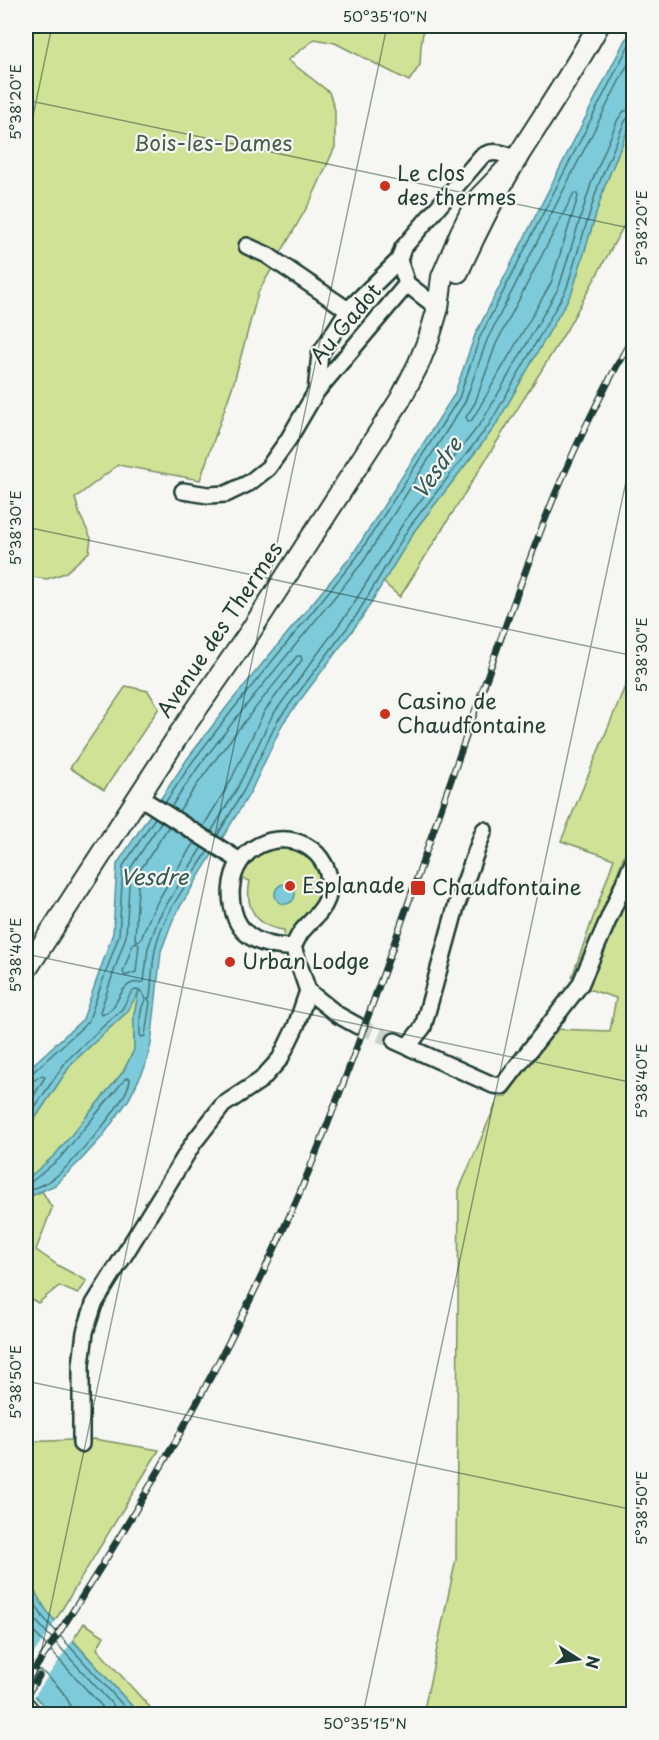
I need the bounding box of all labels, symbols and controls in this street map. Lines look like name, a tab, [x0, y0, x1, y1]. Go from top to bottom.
text: 50°35'10"N	[342, 4, 428, 27]
text: 5°38'20"E	[3, 64, 26, 140]
park label: Bois-les-Dames	[134, 126, 292, 158]
place label: Le clos des thermes	[397, 156, 516, 212]
marker: Le clos des thermes	[378, 179, 392, 193]
text: 5°38'20"E	[629, 190, 652, 266]
street label: Au Gadot	[301, 275, 388, 370]
water label: Vesdre	[403, 429, 470, 505]
text: 5°38'30"E	[3, 490, 26, 566]
street label: Avenue des Thermes	[147, 535, 289, 723]
text: 5°38'30"E	[629, 617, 652, 693]
place label: Casino de Chaudfontaine	[397, 684, 547, 740]
marker: Casino de Chaudfontaine	[378, 707, 392, 721]
water label: Vesdre	[120, 859, 190, 892]
place label: Esplanade	[302, 868, 405, 900]
place label: Chaudfontaine	[432, 870, 582, 902]
marker: Esplanade	[283, 879, 297, 893]
marker: Chaudfontaine	[409, 879, 427, 897]
text: 5°38'40"E	[3, 918, 26, 992]
place label: Urban Lodge	[242, 944, 369, 976]
marker: Urban Lodge	[223, 955, 237, 969]
text: 5°38'40"E	[629, 1044, 652, 1118]
text: 5°38'50"E	[3, 1345, 26, 1419]
text: 5°38'50"E	[629, 1471, 652, 1545]
north arrow	[548, 1629, 608, 1689]
text: N	[581, 1654, 607, 1671]
text: 50°35'15"N	[323, 1711, 407, 1734]

